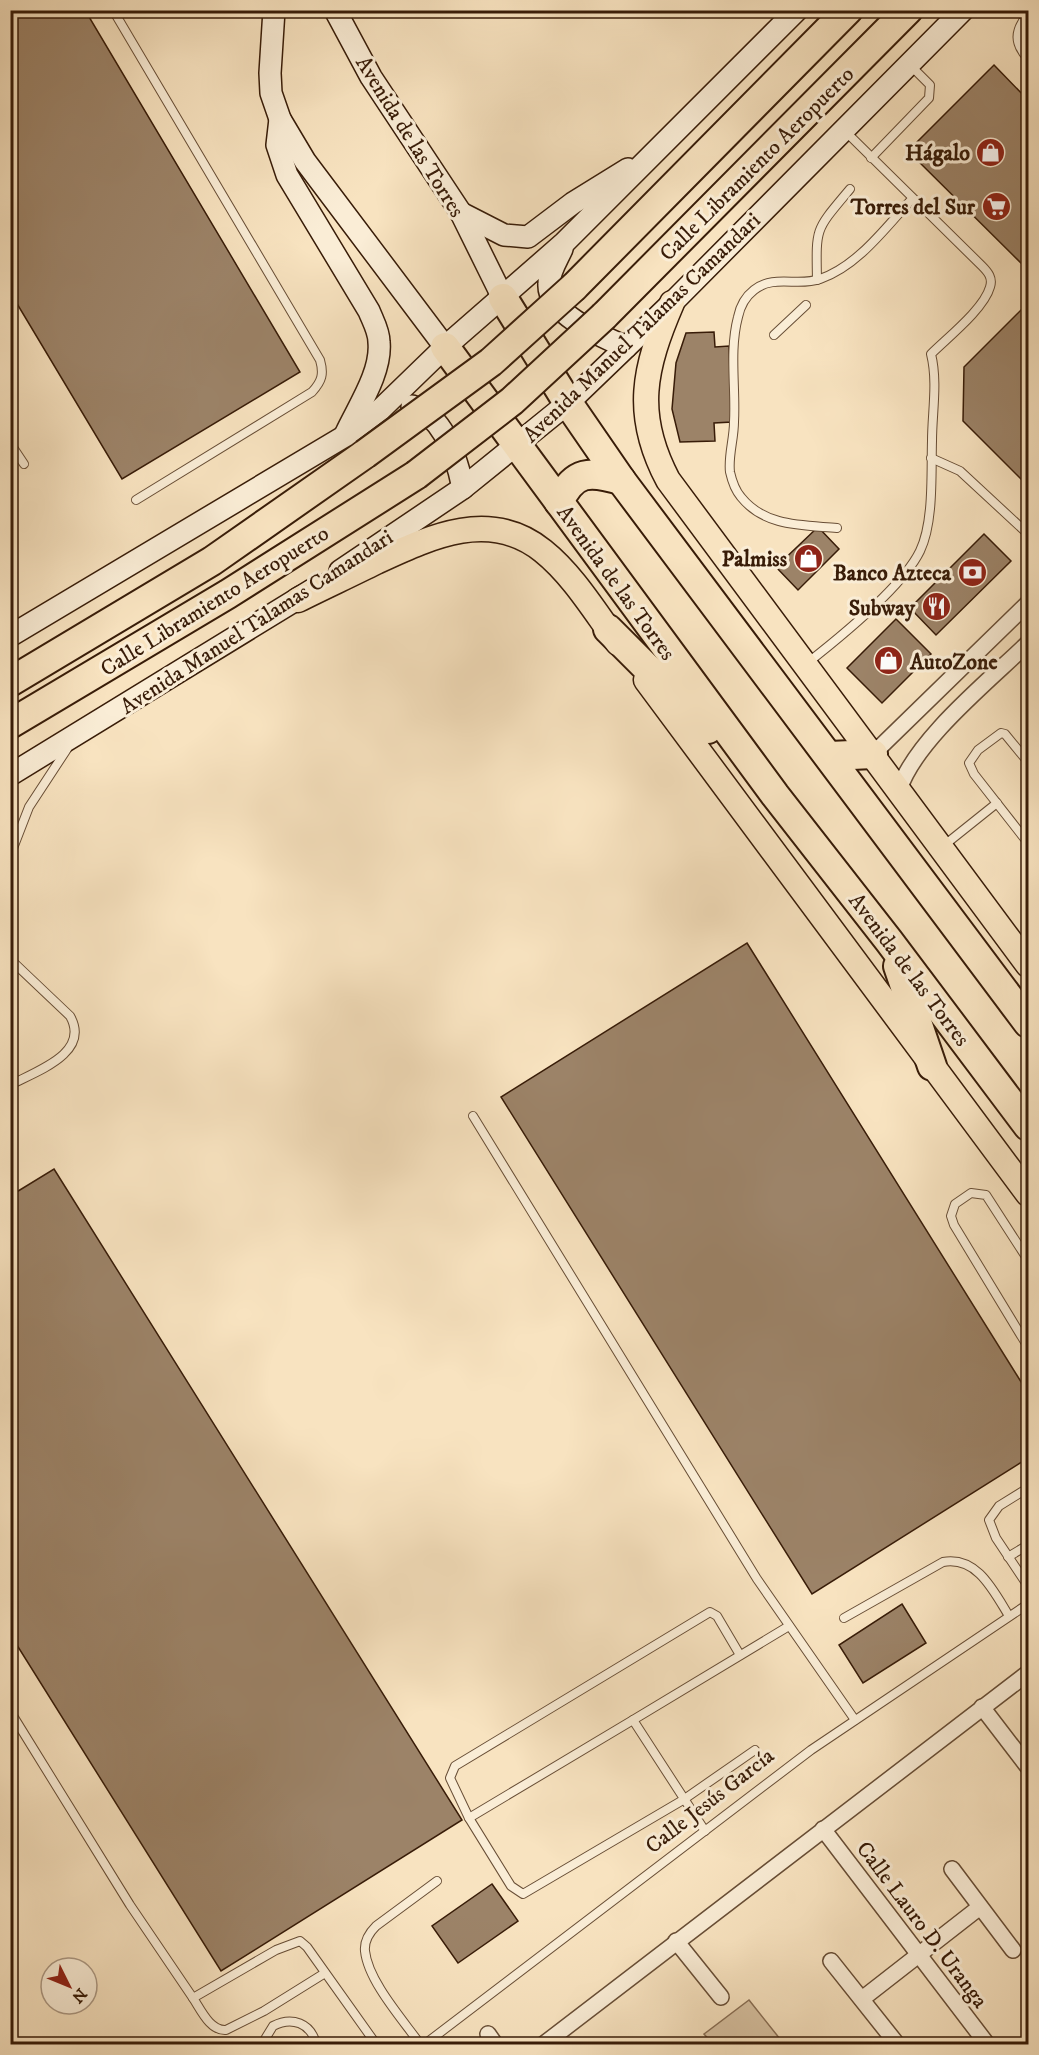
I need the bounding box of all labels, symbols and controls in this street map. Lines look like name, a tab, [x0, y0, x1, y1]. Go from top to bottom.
street label: Avenida de las Torres	[349, 51, 470, 222]
street label: Calle Libramiento Aeropuerto	[654, 61, 860, 267]
shop icon: Hágalo	[975, 136, 1007, 168]
place label: Hágalo	[905, 140, 970, 167]
supermarket icon: Torres del Sur	[980, 190, 1012, 222]
place label: Torres del Sur	[850, 194, 976, 221]
street label: Avenida Manuel Talamas Camandari	[518, 207, 766, 449]
street label: Avenida de las Torres	[550, 500, 681, 666]
street label: Calle Libramiento Aeropuerto	[96, 520, 334, 683]
street label: Avenida Manuel Talamas Camandari	[115, 524, 398, 721]
shop icon: Palmiss	[792, 542, 824, 574]
place label: Palmiss	[721, 546, 788, 573]
bank icon: Banco Azteca	[956, 556, 988, 588]
place label: Banco Azteca	[833, 560, 952, 587]
restaurant icon: Subway	[920, 591, 952, 623]
place label: Subway	[849, 595, 916, 622]
shop icon: AutoZone	[873, 645, 905, 677]
place label: AutoZone	[909, 649, 998, 676]
street label: Avenida de las Torres	[842, 888, 975, 1052]
street label: Calle Jesús García	[640, 1742, 780, 1860]
street label: Calle Lauro D. Uranga	[850, 1836, 994, 2014]
north arrow	[39, 1956, 99, 2016]
text: N	[67, 1984, 91, 2007]

